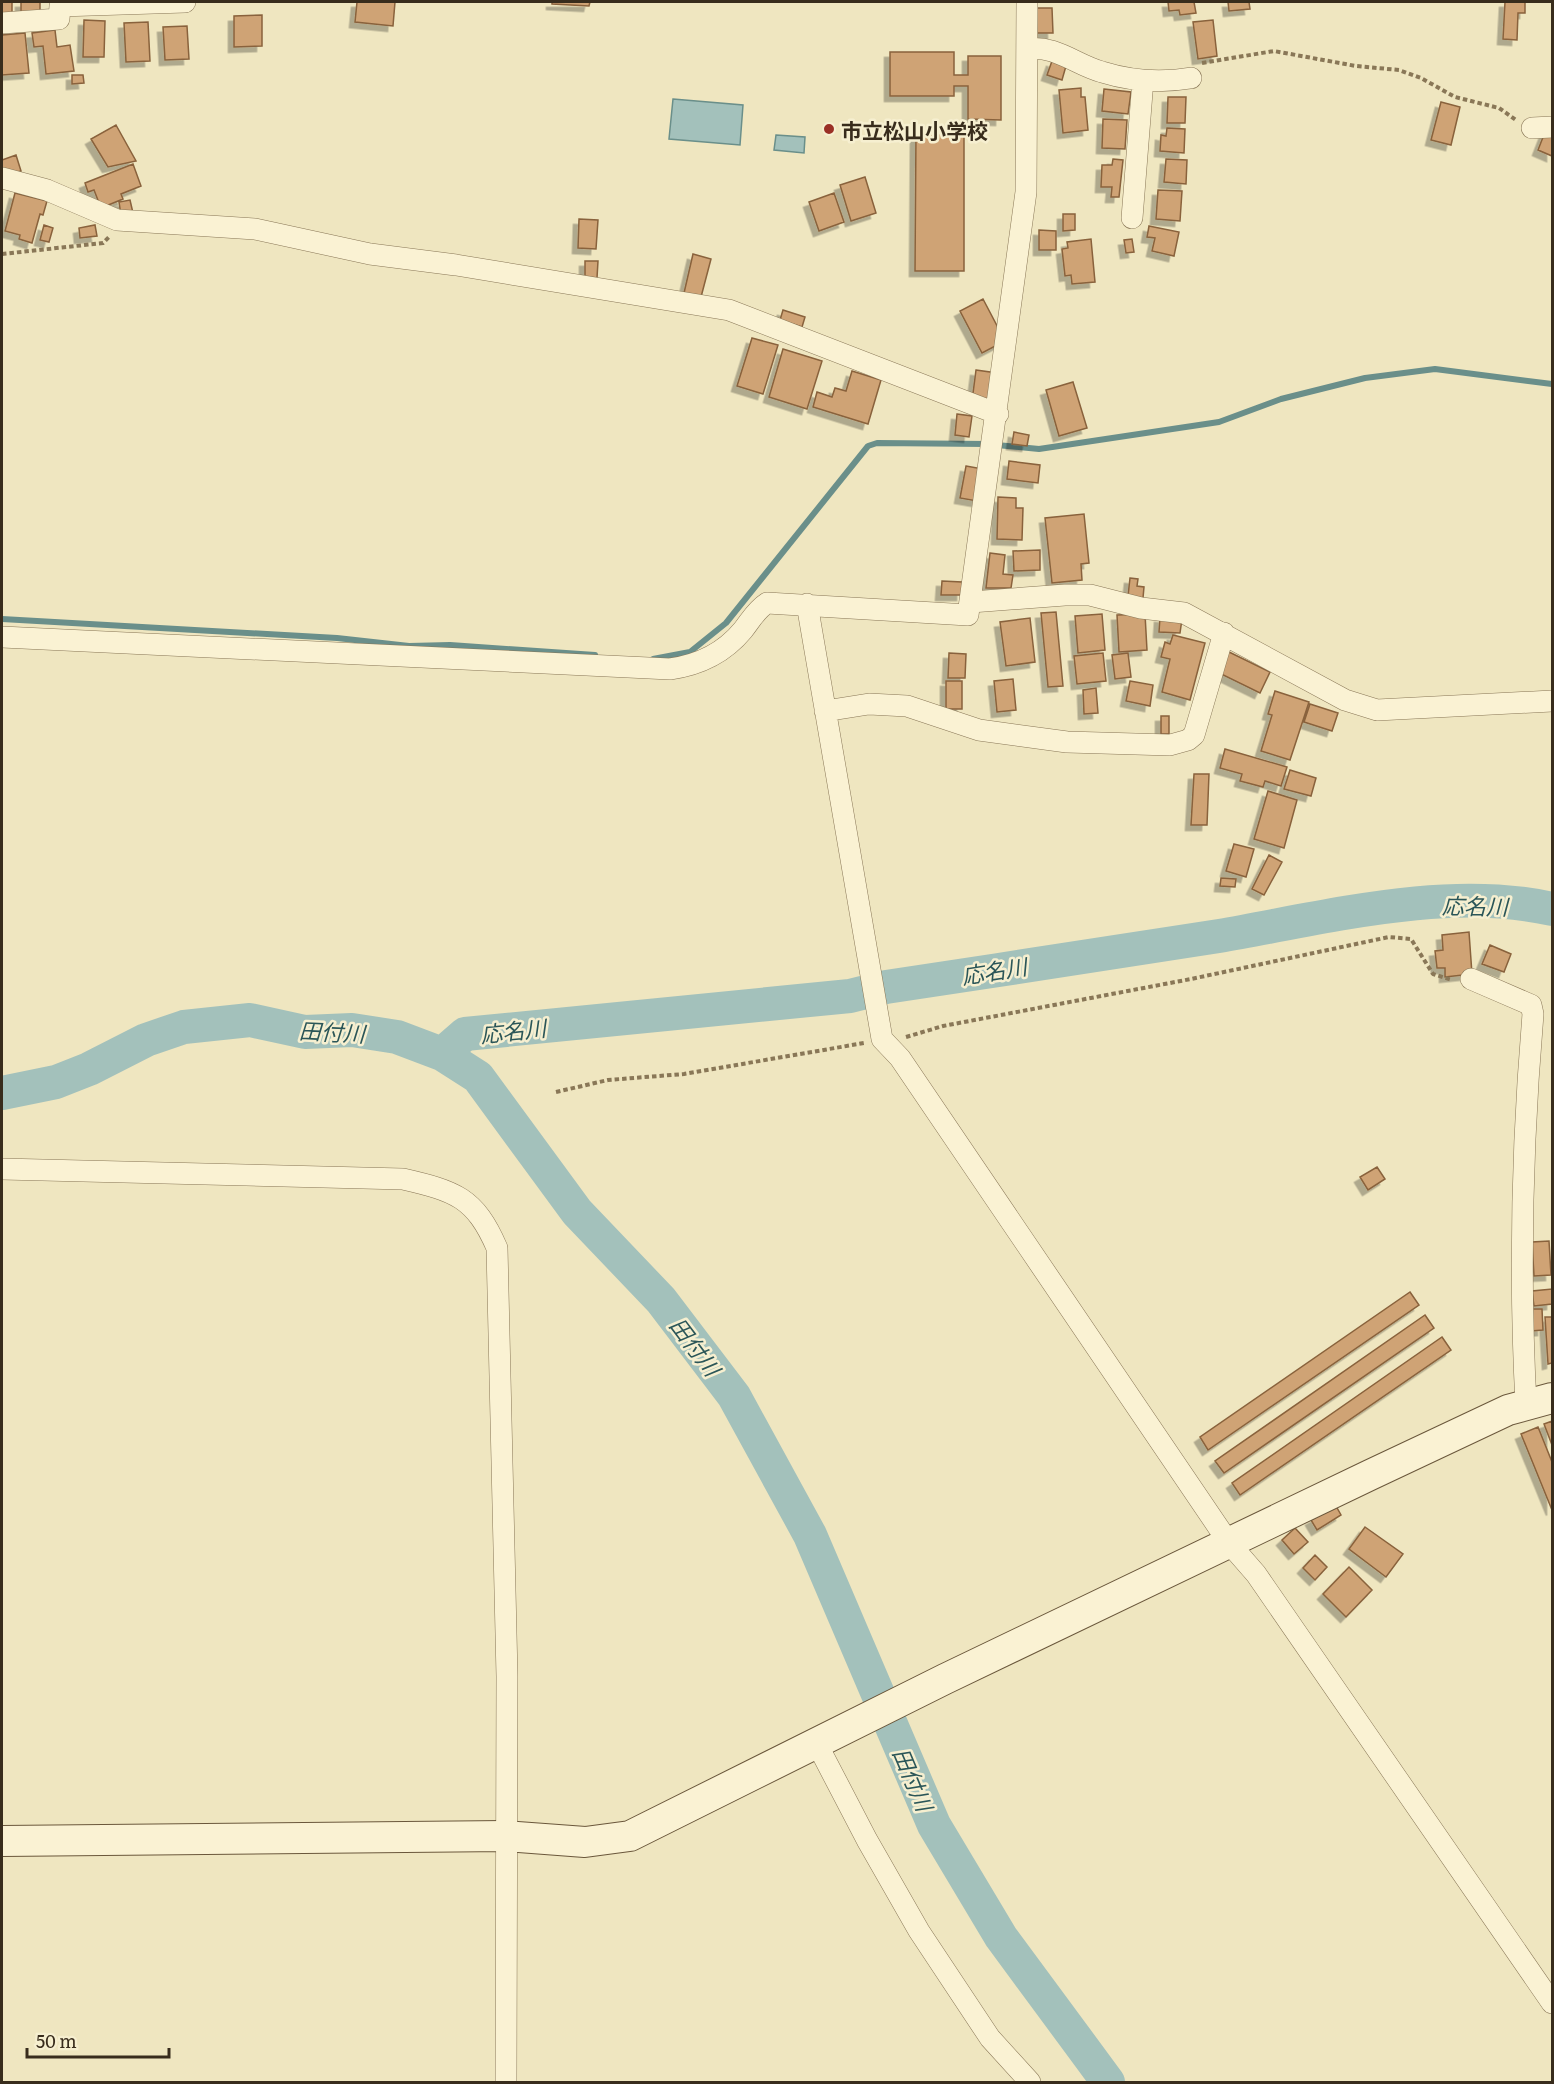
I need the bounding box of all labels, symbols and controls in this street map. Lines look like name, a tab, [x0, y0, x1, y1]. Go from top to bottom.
place label: 市立松山小学校	[841, 114, 988, 145]
marker: 市立松山小学校	[822, 122, 836, 136]
water label: 応名川	[1442, 888, 1510, 922]
water label: 応名川	[959, 948, 1031, 991]
water label: 応名川	[478, 1010, 550, 1050]
water label: 田付川	[298, 1013, 368, 1049]
water label: 田付川	[663, 1310, 730, 1384]
water label: 田付川	[886, 1742, 943, 1818]
scale bar	[27, 2021, 170, 2059]
text: 50 m	[36, 2027, 77, 2054]

